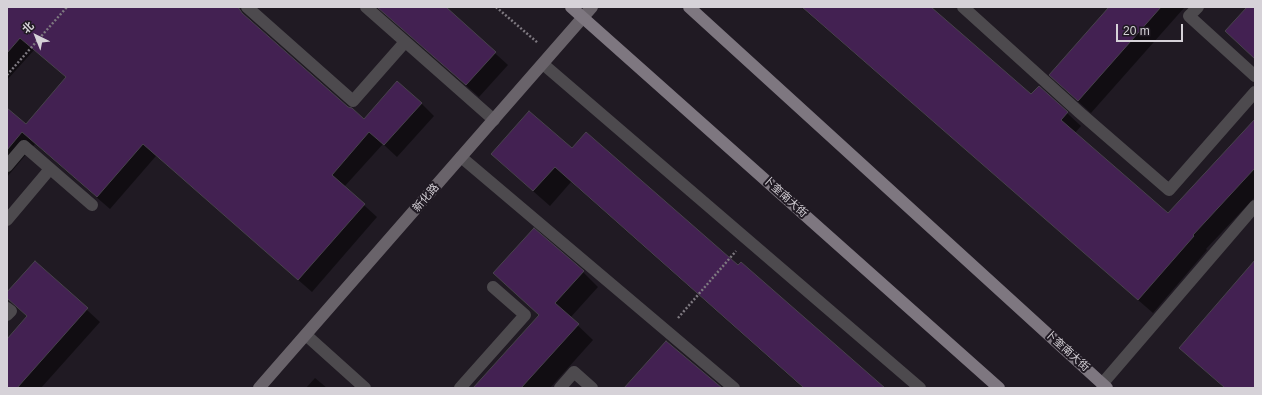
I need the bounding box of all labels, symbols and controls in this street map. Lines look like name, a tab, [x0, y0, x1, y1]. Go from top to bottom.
north arrow	[16, 16, 56, 56]
scale bar	[1118, 16, 1185, 42]
text: 北	[20, 19, 36, 35]
text: 20 m	[1123, 24, 1150, 38]
street label: 卜奎南大街	[760, 174, 810, 220]
street label: 新化路	[410, 181, 442, 215]
street label: 卜奎南大街	[1042, 328, 1092, 374]

